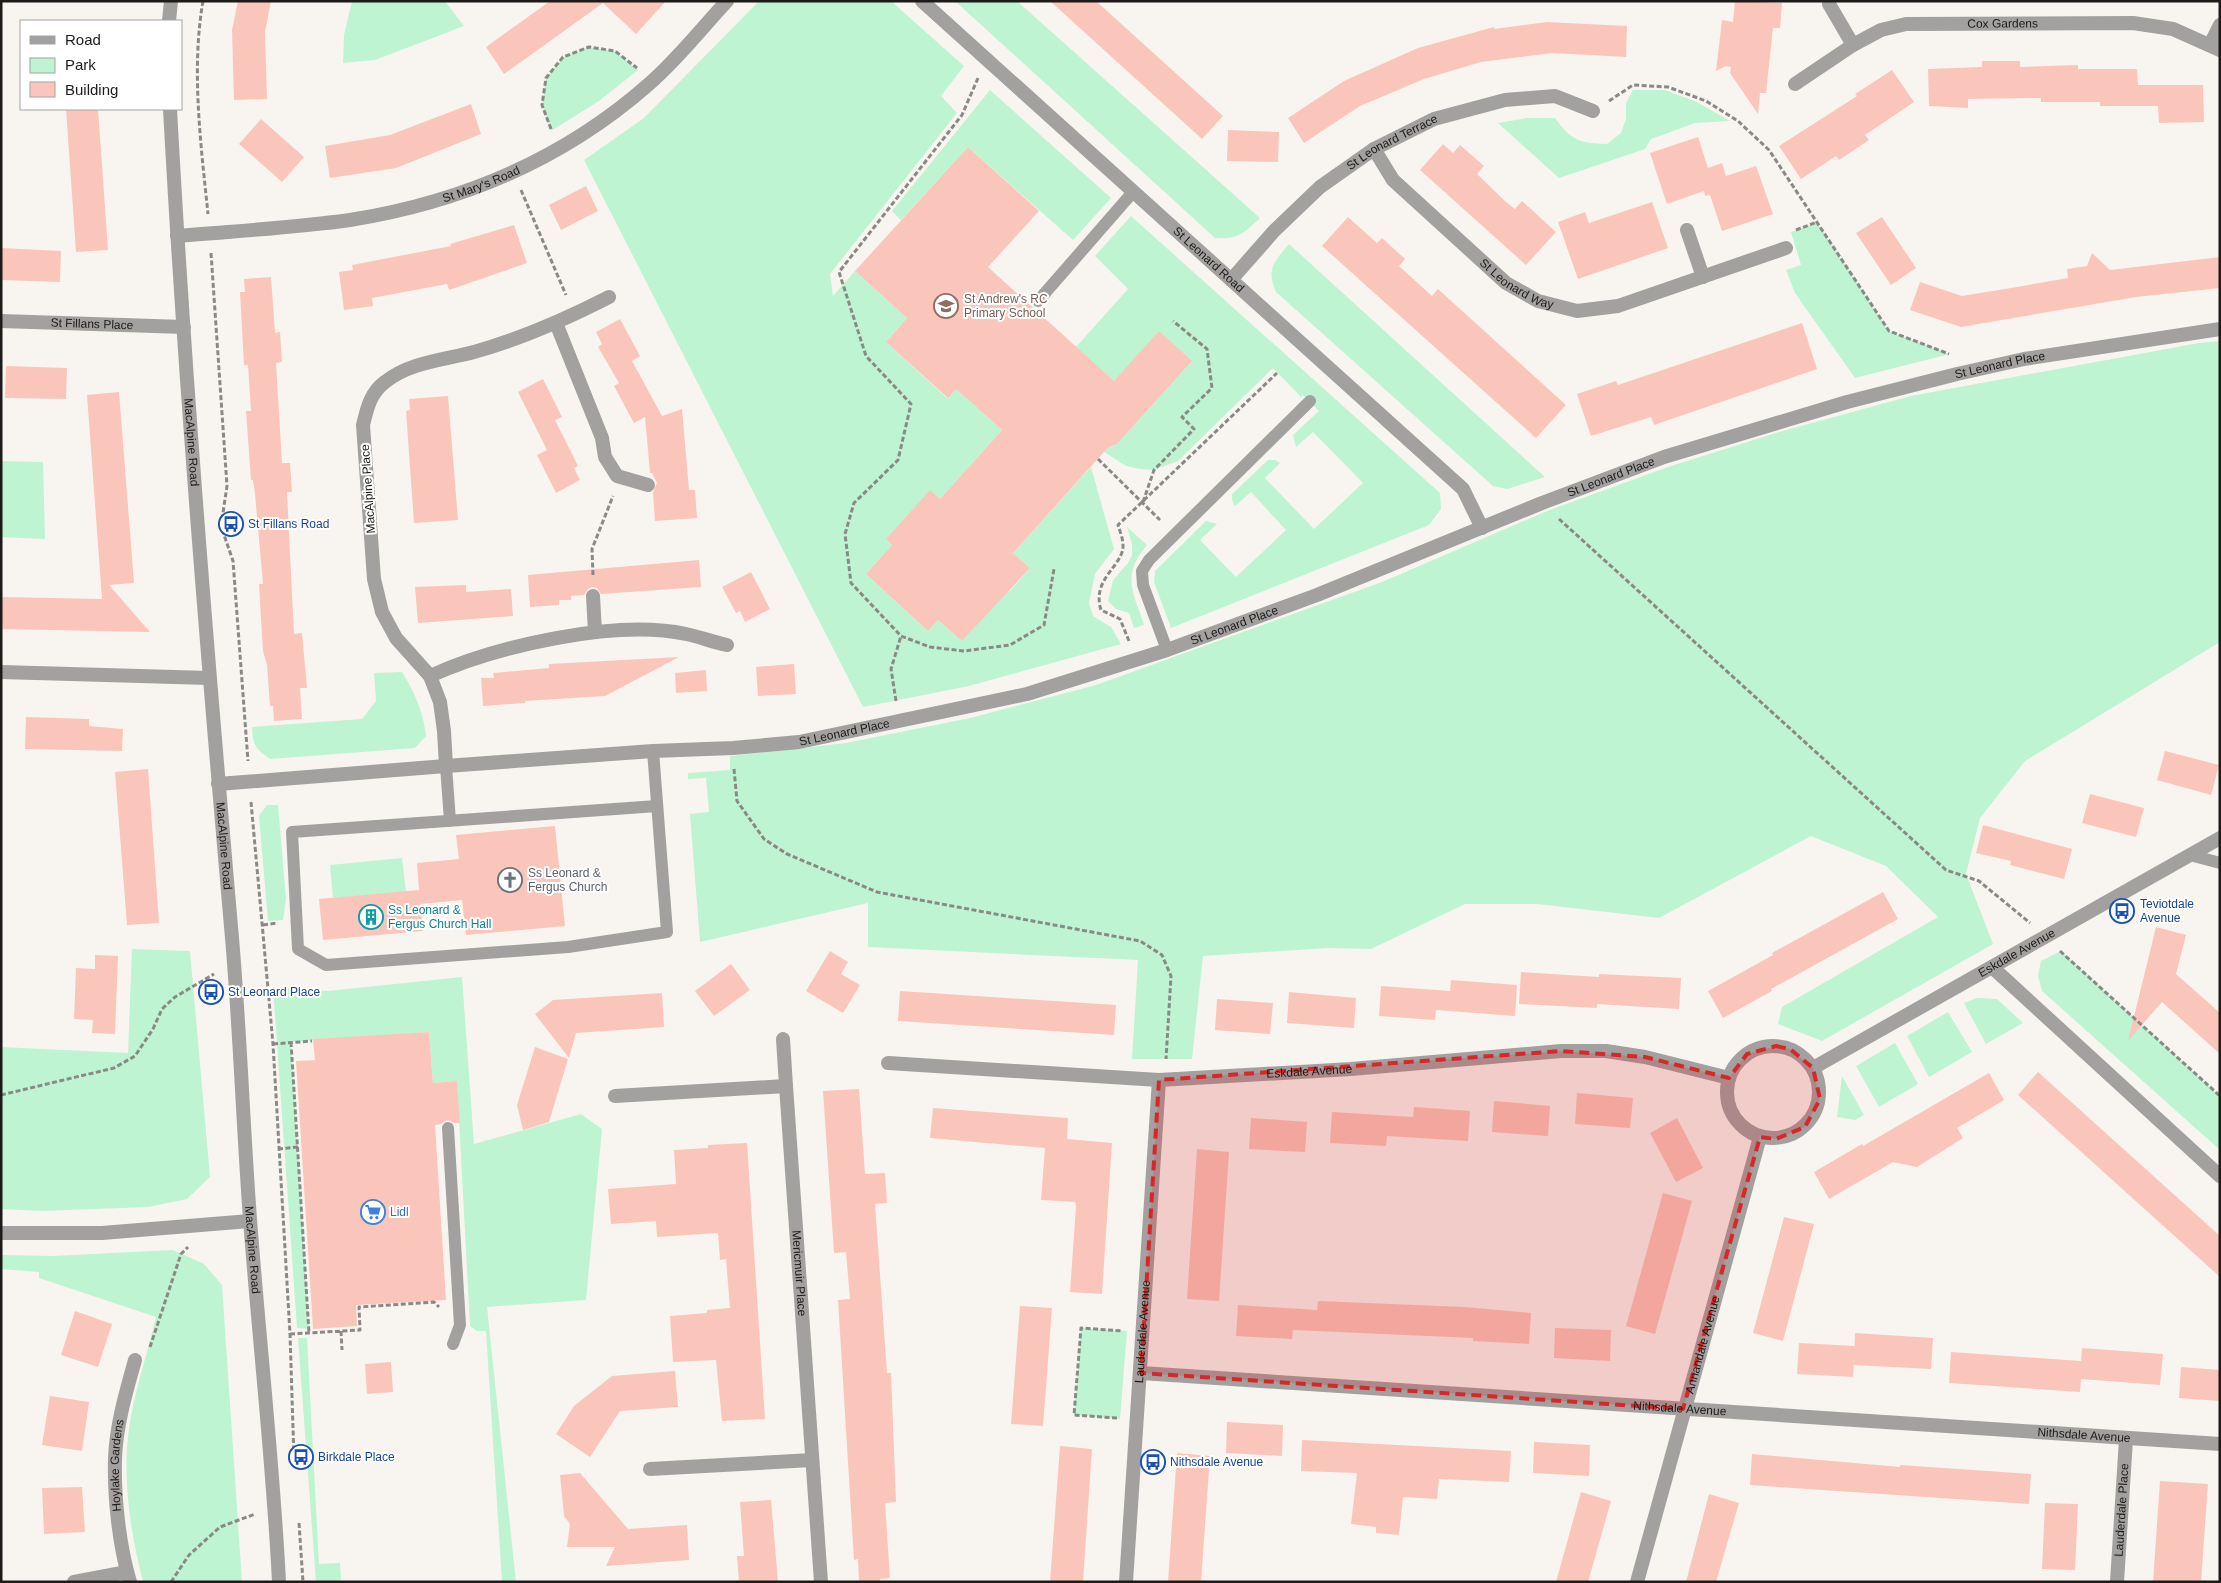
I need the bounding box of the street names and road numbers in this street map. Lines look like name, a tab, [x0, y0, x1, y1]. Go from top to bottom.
street label: Cox Gardens	[1967, 16, 2038, 31]
street label: St Leonard Terrace	[1344, 111, 1440, 173]
street label: St Mary's Road	[441, 163, 522, 205]
street label: St Leonard Road	[1170, 224, 1247, 295]
street label: St Leonard Way	[1477, 256, 1555, 312]
street label: St Fillans Place	[50, 316, 134, 332]
street label: St Leonard Place	[1953, 349, 2046, 381]
street label: MacAlpine Road	[181, 398, 202, 487]
street label: MacAlpine Place	[358, 444, 378, 534]
street label: St Leonard Place	[1565, 454, 1657, 500]
street label: St Leonard Place	[1189, 603, 1280, 648]
street label: St Leonard Place	[798, 716, 891, 749]
street label: MacAlpine Road	[213, 801, 235, 891]
street label: Eskdale Avenue	[1976, 925, 2058, 980]
street label: Eskdale Avenue	[1266, 1062, 1353, 1081]
street label: MacAlpine Road	[242, 1205, 263, 1295]
street label: Mericmuir Place	[789, 1230, 809, 1317]
street label: Lauderdale Avenue	[1132, 1279, 1153, 1384]
street label: Annandale Avenue	[1682, 1294, 1723, 1395]
street label: Nithsdale Avenue	[1633, 1398, 1727, 1419]
street label: Hoylake Gardens	[108, 1418, 127, 1512]
street label: Nithsdale Avenue	[2037, 1425, 2131, 1445]
street label: Lauderdale Place	[2112, 1463, 2131, 1557]

